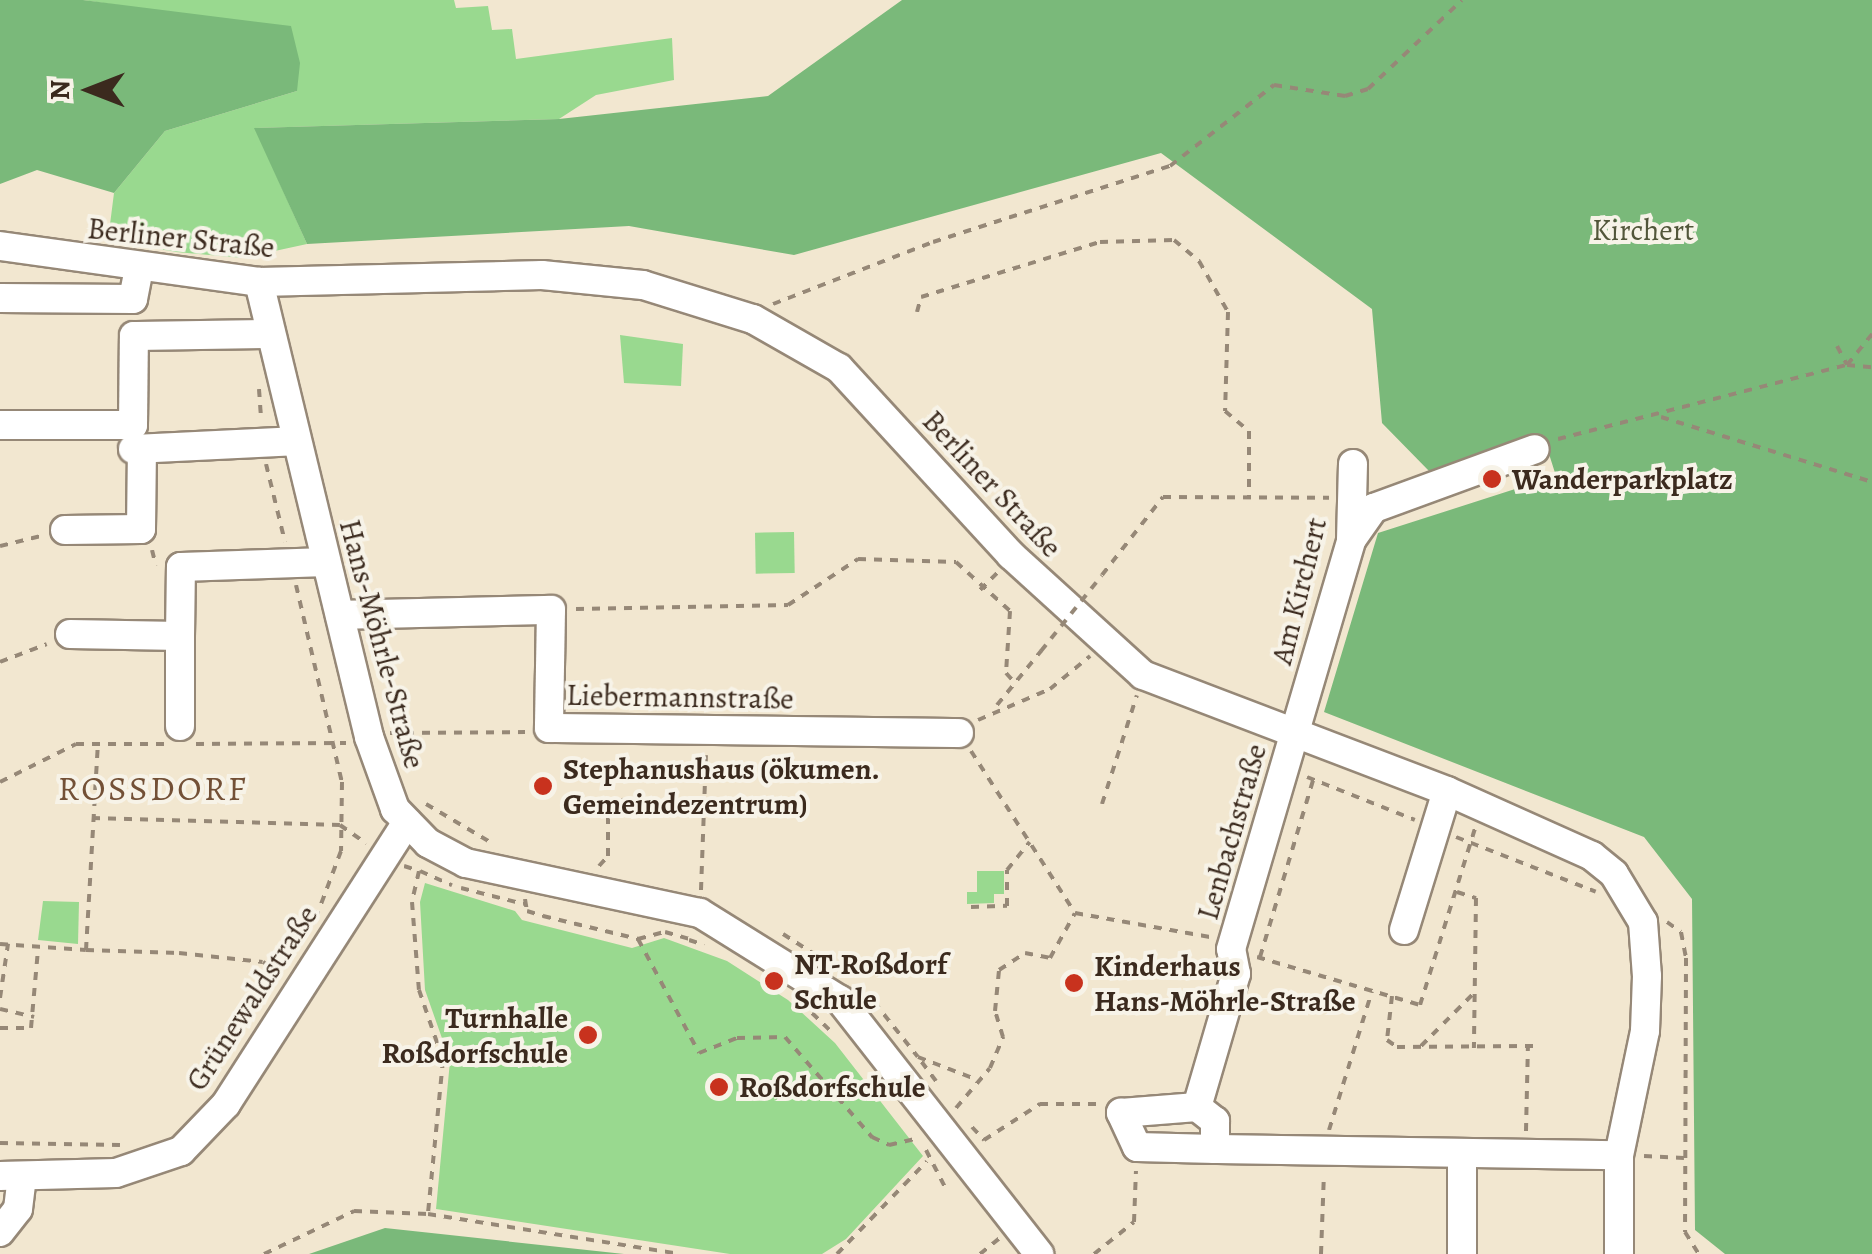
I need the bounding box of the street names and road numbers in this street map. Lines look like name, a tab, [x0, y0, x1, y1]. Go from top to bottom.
street label: Berliner Straße	[86, 210, 276, 266]
street label: Berliner Straße	[915, 403, 1069, 565]
street label: Am Kirchert	[1263, 514, 1335, 668]
street label: Hans-Möhrle-Straße	[331, 515, 433, 773]
street label: Liebermannstraße	[566, 677, 794, 717]
street label: Lenbachstraße	[1190, 740, 1274, 924]
street label: Grünewaldstraße	[179, 899, 325, 1097]

